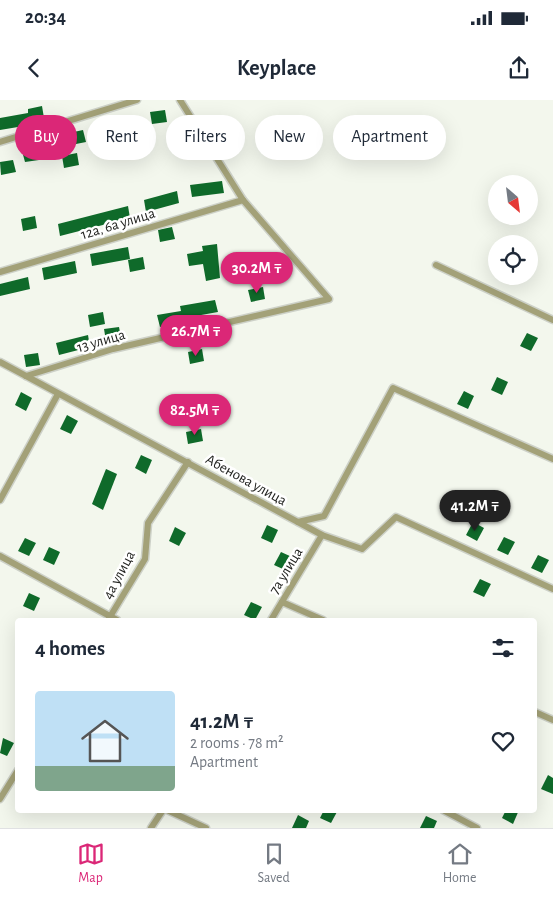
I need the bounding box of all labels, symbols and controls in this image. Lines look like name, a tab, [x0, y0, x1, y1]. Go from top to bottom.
text: 20:34	[25, 8, 66, 27]
icon: back	[20, 54, 48, 82]
icon: share	[505, 54, 533, 82]
text: Keyplace	[237, 57, 316, 79]
chip: Buy	[15, 115, 77, 160]
chip: Rent	[87, 115, 156, 160]
chip: Filters	[166, 115, 245, 160]
chip: New	[255, 115, 323, 160]
chip: Apartment	[333, 115, 446, 160]
north arrow	[488, 175, 538, 225]
map controls	[488, 175, 538, 285]
street label: 12а, 6а улица	[79, 206, 157, 242]
button: locate	[488, 235, 538, 285]
pin: 30.2M ₸	[211, 252, 303, 294]
text: 30.2M ₸	[232, 260, 282, 276]
pin: 26.7M ₸	[150, 314, 242, 357]
text: 26.7M ₸	[171, 323, 221, 339]
street label: 13 улица	[75, 327, 127, 355]
pin: 82.5M ₸	[149, 394, 241, 436]
text: 82.5M ₸	[170, 402, 220, 418]
street label: Абенова улица	[203, 452, 289, 508]
pin: 41.2M ₸	[429, 490, 521, 532]
text: 41.2M ₸	[451, 498, 499, 514]
street label: 7а улица	[266, 545, 306, 597]
street label: 4а улица	[100, 548, 138, 602]
icon: filters	[489, 634, 517, 662]
text: 4 homes	[35, 638, 105, 659]
icon: home	[75, 711, 135, 771]
text: 41.2M ₸	[190, 711, 254, 732]
icon: heart	[489, 727, 517, 755]
text: 2 rooms · 78 m²	[190, 735, 284, 751]
text: Apartment	[190, 754, 258, 770]
tab: Map	[77, 840, 105, 887]
tab: Saved	[258, 840, 290, 887]
tab: Home	[443, 840, 476, 887]

